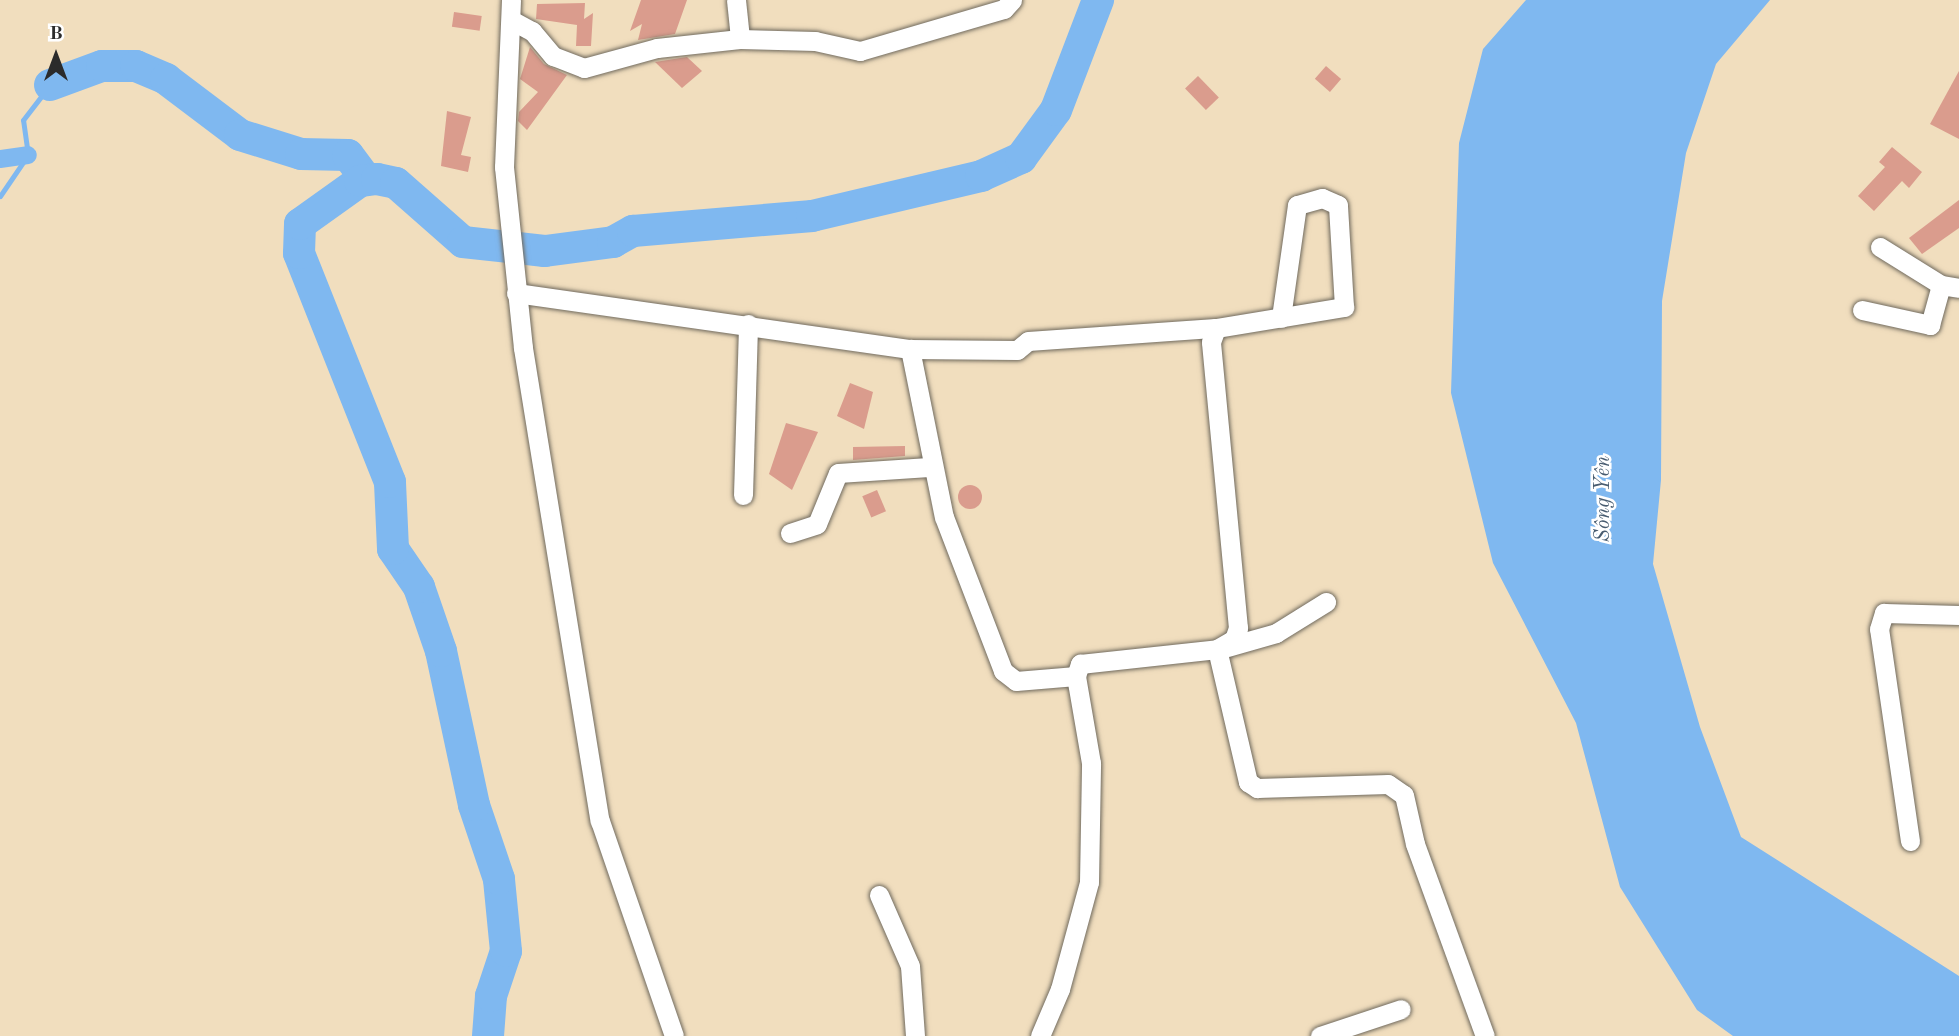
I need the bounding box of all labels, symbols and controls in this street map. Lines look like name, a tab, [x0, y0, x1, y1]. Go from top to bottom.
north arrow	[21, 21, 91, 91]
text: B	[49, 25, 63, 44]
water label: Sông Yên	[1591, 456, 1617, 542]

